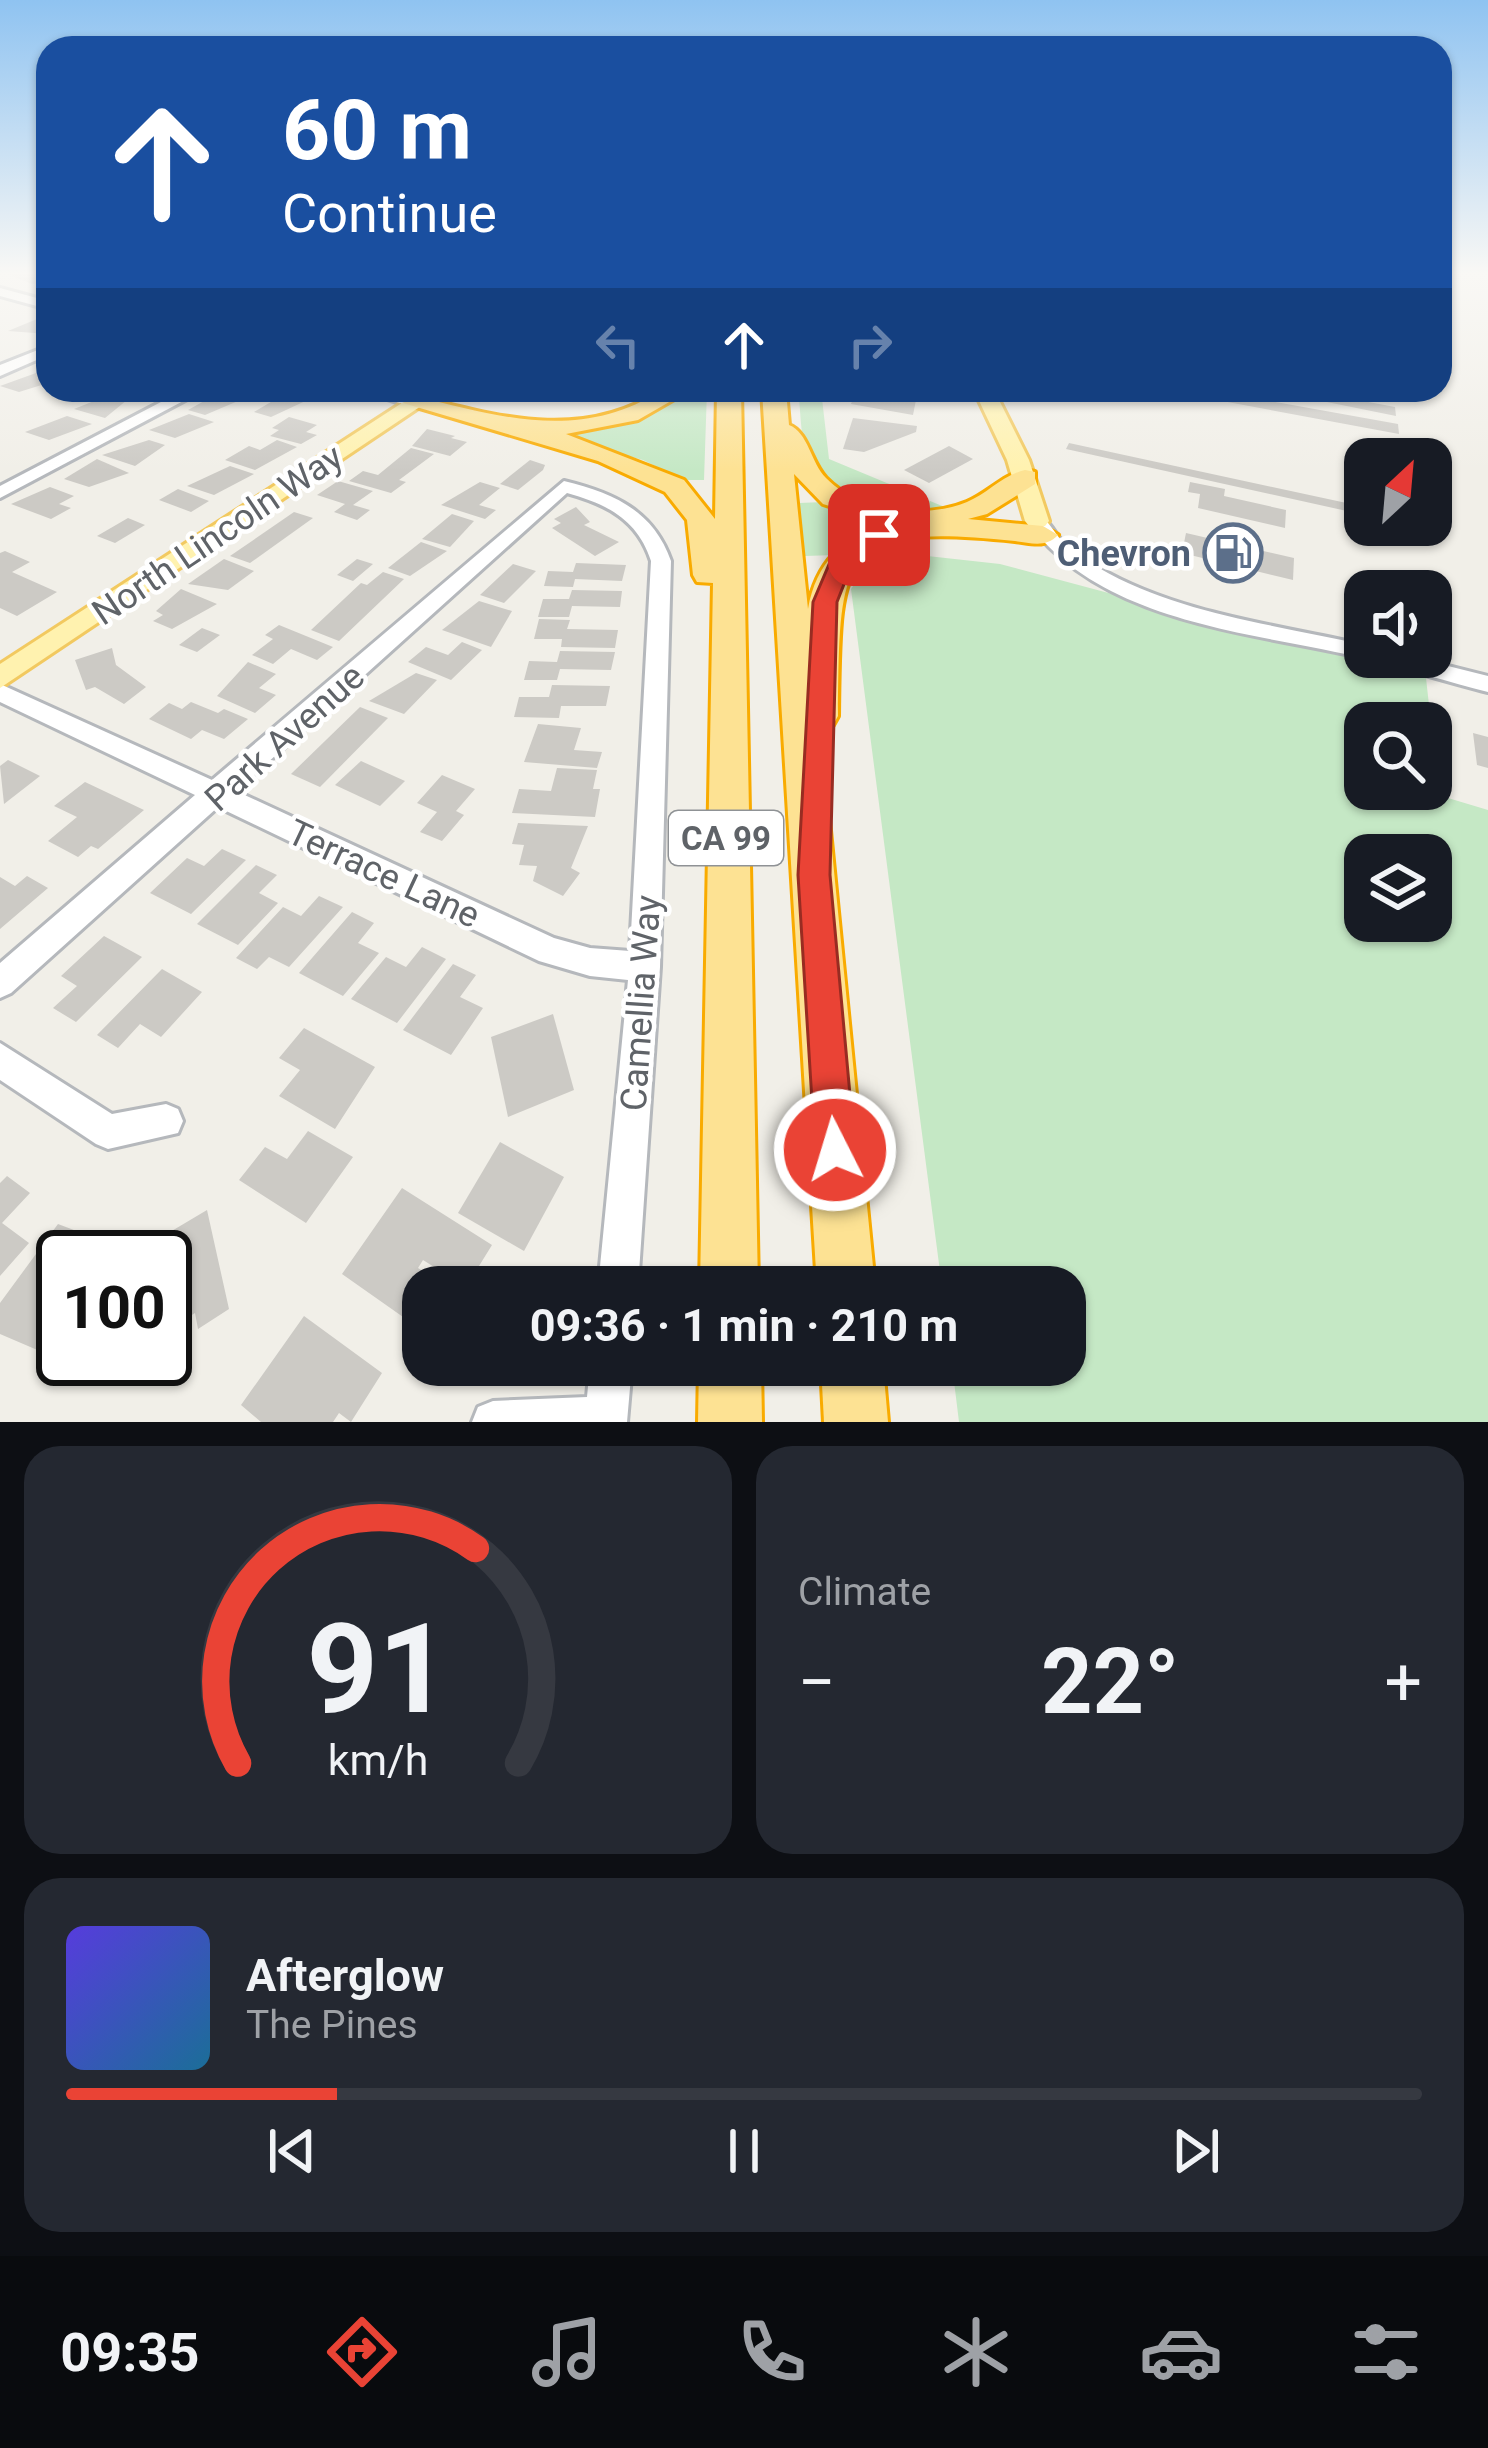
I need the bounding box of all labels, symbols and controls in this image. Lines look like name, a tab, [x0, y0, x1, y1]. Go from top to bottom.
text: 60 m	[282, 81, 472, 180]
icon: ahead	[84, 84, 240, 240]
text: Continue	[282, 182, 497, 245]
icon: left	[585, 312, 651, 378]
icon: ahead	[711, 312, 777, 378]
icon: right	[837, 312, 903, 378]
street label: North Lincoln Way	[85, 436, 351, 634]
north arrow	[1344, 438, 1452, 546]
map controls	[1344, 438, 1452, 942]
pin	[828, 484, 930, 586]
icon: arrive	[846, 502, 912, 568]
fuel station icon: Chevron	[1202, 522, 1264, 584]
place label: Chevron	[1057, 533, 1191, 575]
button: sound	[1344, 570, 1452, 678]
street label: Park Avenue	[197, 655, 373, 820]
button: search	[1344, 702, 1452, 810]
street label: Terrace Lane	[281, 811, 486, 937]
road number: CA 99	[669, 811, 783, 865]
button: layers	[1344, 834, 1452, 942]
street label: Camellia Way	[613, 894, 669, 1112]
position arrow	[772, 1087, 898, 1213]
speed limit sign: 100	[36, 1230, 192, 1386]
text: 09:36 · 1 min · 210 m	[530, 1299, 958, 1352]
text: Climate	[798, 1569, 931, 1615]
text: 91	[306, 1596, 450, 1742]
text: 22°	[1041, 1630, 1179, 1735]
text: −	[798, 1644, 836, 1721]
text: +	[1385, 1644, 1422, 1721]
text: km/h	[328, 1735, 428, 1785]
text: Afterglow	[246, 1949, 444, 2002]
text: The Pines	[246, 2002, 418, 2048]
icon: previous	[259, 2118, 325, 2184]
icon: pause	[711, 2118, 777, 2184]
icon: next	[1163, 2118, 1229, 2184]
icon: directions	[320, 2310, 404, 2394]
icon: music	[525, 2310, 609, 2394]
icon: phone	[730, 2310, 814, 2394]
icon: climate	[934, 2310, 1018, 2394]
icon: car	[1139, 2310, 1223, 2394]
icon: filters	[1344, 2310, 1428, 2394]
text: 09:35	[60, 2321, 199, 2384]

